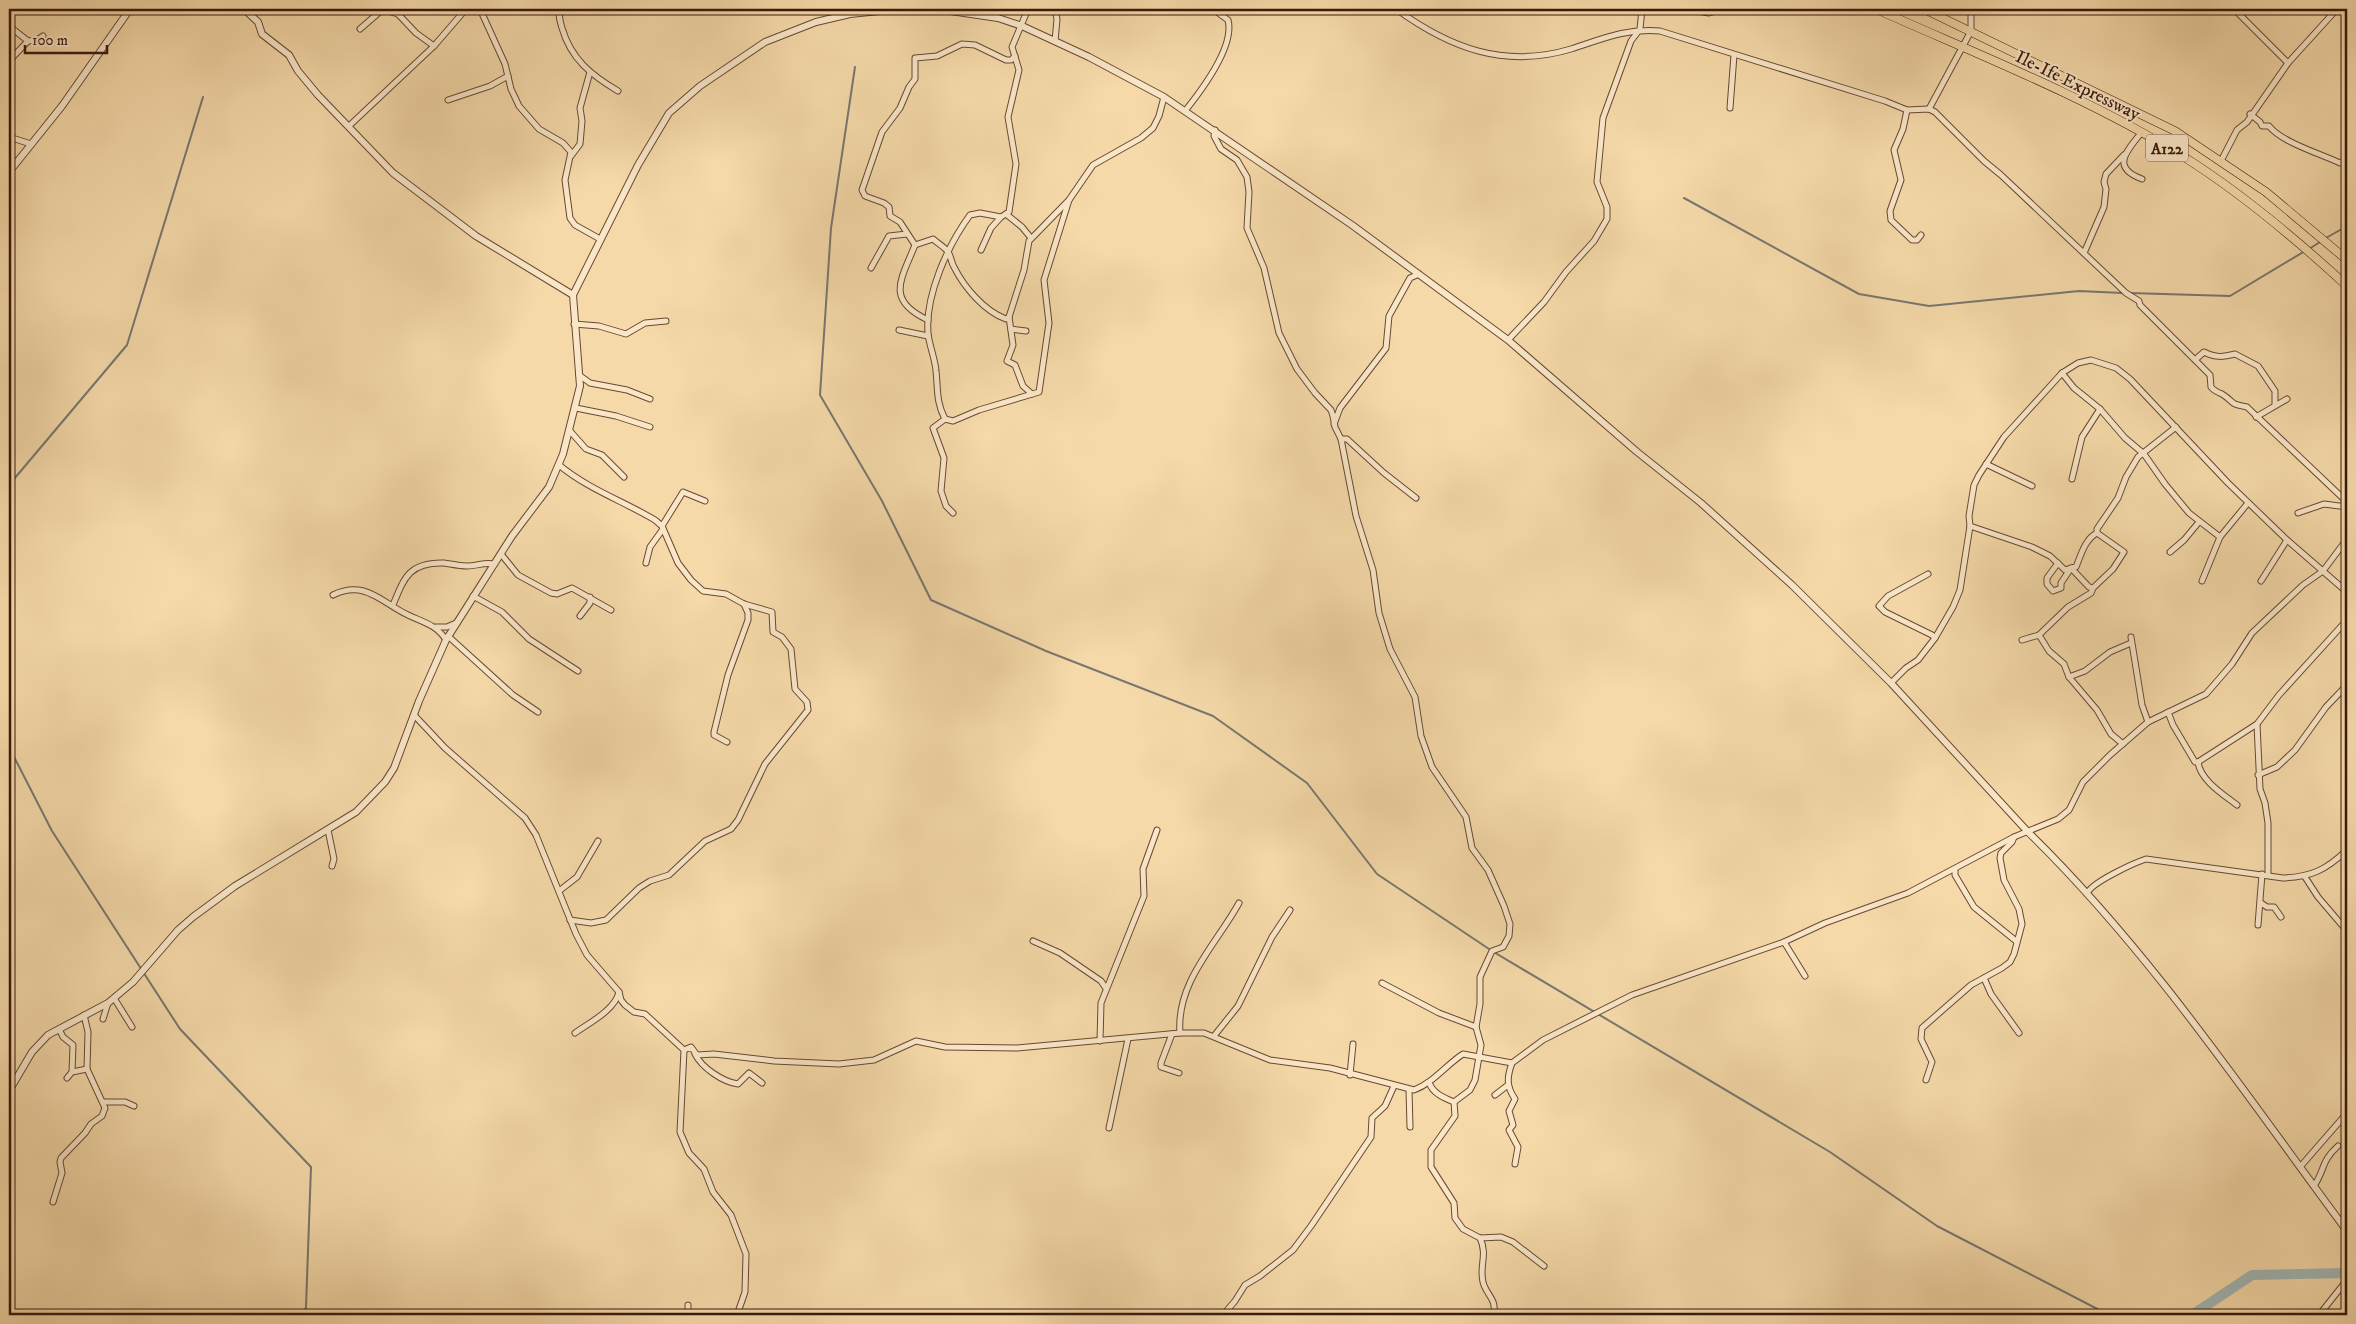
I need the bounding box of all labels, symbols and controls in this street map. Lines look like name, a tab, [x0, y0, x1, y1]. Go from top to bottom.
scale bar	[25, 22, 108, 54]
text: 100 m	[32, 31, 68, 50]
street label: Ile-Ife Expressway	[2012, 46, 2144, 126]
road number: A122	[2146, 134, 2188, 162]

